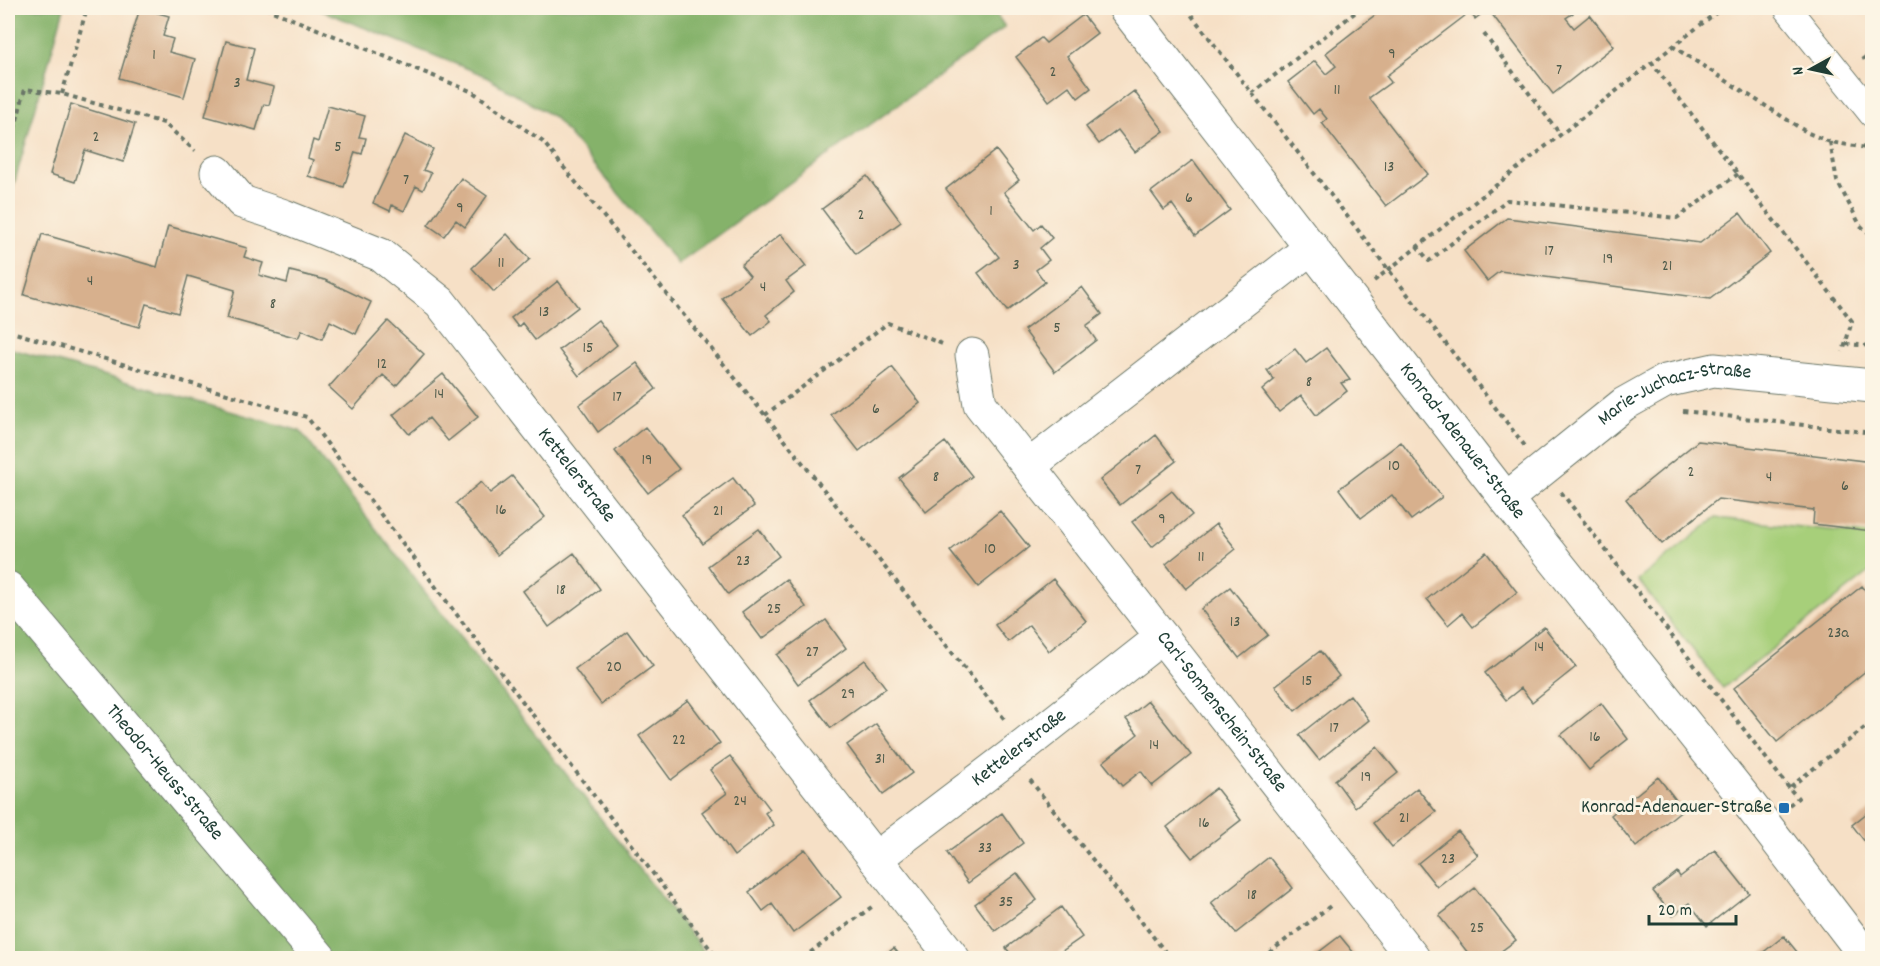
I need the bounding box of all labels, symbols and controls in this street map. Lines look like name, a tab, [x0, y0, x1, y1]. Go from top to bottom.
north arrow	[1781, 39, 1841, 99]
house number: 9	[1388, 43, 1396, 66]
house number: 1	[152, 44, 156, 67]
house number: 7	[1556, 59, 1562, 82]
house number: 2	[1050, 61, 1057, 84]
text: N	[1787, 65, 1811, 76]
house number: 3	[233, 72, 241, 95]
house number: 11	[1333, 79, 1341, 102]
house number: 2	[93, 126, 100, 149]
house number: 5	[334, 136, 342, 159]
house number: 13	[1384, 156, 1394, 179]
house number: 7	[403, 169, 409, 192]
house number: 6	[1185, 187, 1193, 210]
house number: 9	[456, 197, 464, 220]
house number: 1	[989, 200, 993, 223]
house number: 2	[858, 204, 865, 227]
house number: 17	[1544, 240, 1554, 263]
house number: 19	[1603, 248, 1613, 271]
house number: 11	[497, 252, 505, 275]
house number: 3	[1012, 254, 1020, 277]
house number: 21	[1662, 255, 1672, 278]
house number: 4	[87, 270, 93, 293]
house number: 4	[760, 276, 766, 299]
house number: 8	[270, 293, 276, 316]
house number: 13	[539, 301, 549, 324]
house number: 5	[1053, 317, 1061, 340]
house number: 15	[583, 337, 593, 360]
house number: 12	[377, 353, 387, 376]
street label: Marie-Juchacz-Straße	[1592, 356, 1753, 433]
street label: Konrad-Adenauer-Straße	[1392, 358, 1531, 526]
house number: 8	[1306, 371, 1312, 394]
house number: 14	[434, 383, 444, 406]
house number: 17	[612, 386, 622, 409]
house number: 6	[872, 398, 880, 421]
street label: Kettelerstraße	[530, 422, 622, 529]
house number: 19	[642, 449, 652, 472]
house number: 10	[1388, 455, 1400, 478]
house number: 7	[1135, 459, 1141, 482]
house number: 2	[1688, 461, 1695, 484]
house number: 8	[933, 466, 939, 489]
house number: 4	[1766, 466, 1772, 489]
house number: 6	[1841, 475, 1849, 498]
house number: 16	[495, 499, 507, 522]
house number: 21	[713, 500, 723, 523]
house number: 9	[1158, 508, 1166, 531]
house number: 10	[984, 538, 996, 561]
house number: 11	[1197, 546, 1205, 569]
house number: 23	[736, 550, 750, 573]
house number: 18	[556, 579, 566, 602]
house number: 25	[767, 598, 781, 621]
house number: 13	[1230, 611, 1240, 634]
house number: 23a	[1827, 622, 1849, 645]
street label: Carl-Sonnenschein-Straße	[1149, 626, 1293, 799]
house number: 14	[1534, 636, 1544, 659]
house number: 27	[805, 641, 819, 664]
house number: 20	[606, 656, 622, 679]
house number: 15	[1302, 670, 1312, 693]
house number: 29	[841, 683, 855, 706]
street label: Theodor-Heuss-Straße	[98, 699, 230, 847]
street label: Kettelerstraße	[966, 703, 1073, 794]
house number: 17	[1329, 717, 1339, 740]
house number: 16	[1589, 726, 1601, 749]
house number: 22	[672, 729, 686, 752]
house number: 14	[1149, 734, 1159, 757]
house number: 31	[875, 748, 885, 771]
house number: 19	[1361, 766, 1371, 789]
house number: 24	[733, 790, 747, 813]
place label: Konrad-Adenauer-Straße	[1581, 794, 1772, 822]
marker: Konrad-Adenauer-Straße	[1777, 801, 1791, 815]
house number: 21	[1399, 807, 1409, 830]
house number: 16	[1198, 812, 1210, 835]
house number: 33	[978, 837, 992, 860]
house number: 23	[1441, 848, 1455, 871]
house number: 18	[1247, 884, 1257, 907]
scale bar	[1649, 888, 1736, 926]
house number: 35	[999, 891, 1013, 914]
text: 20 m	[1658, 899, 1692, 924]
house number: 25	[1470, 917, 1484, 940]

